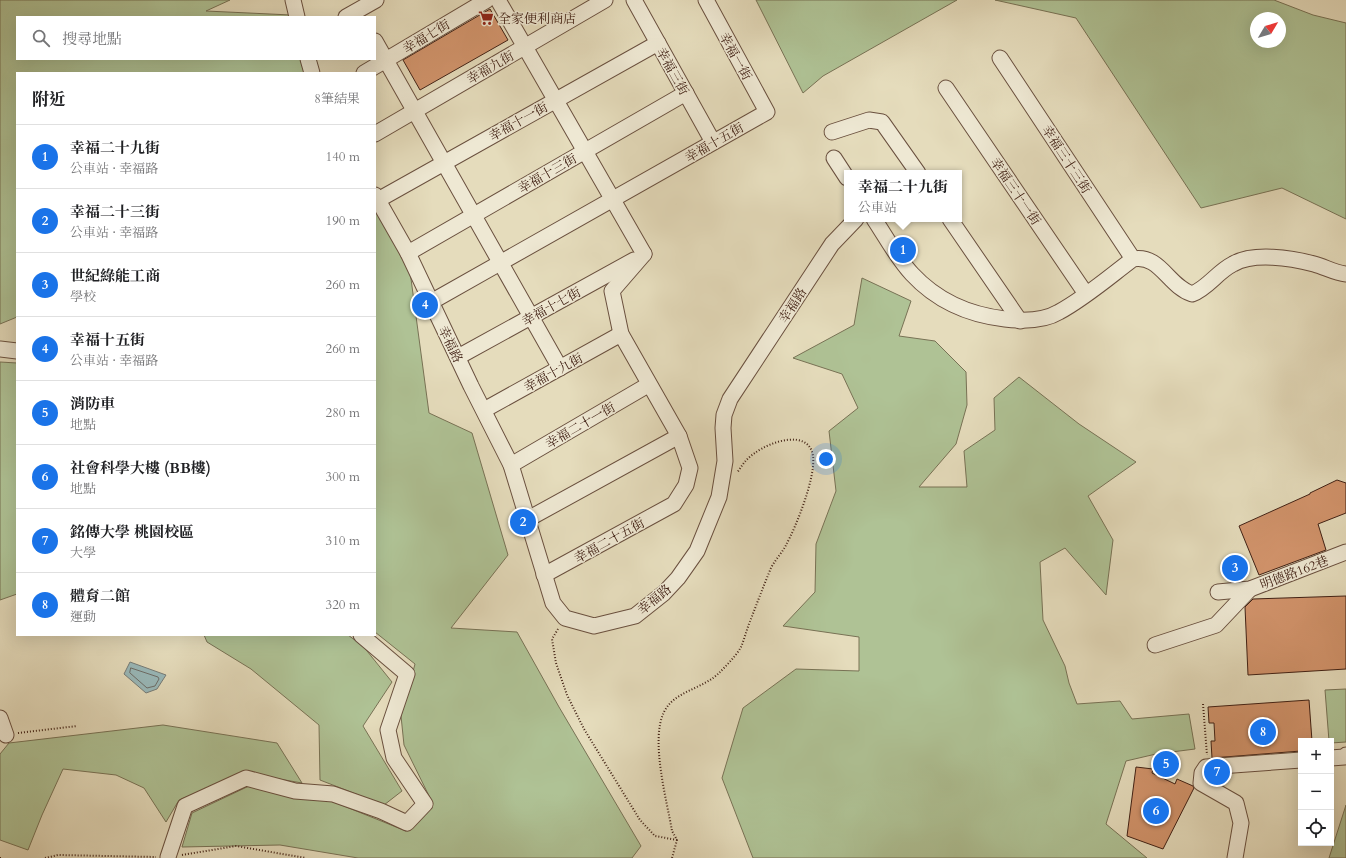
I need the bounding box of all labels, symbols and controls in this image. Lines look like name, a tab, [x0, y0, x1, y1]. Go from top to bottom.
supermarket icon: 全家便利商店	[477, 9, 495, 27]
place label: 全家便利商店	[498, 10, 576, 28]
north arrow	[1250, 12, 1286, 48]
search box	[16, 16, 376, 60]
street label: 幸福七街	[400, 16, 453, 58]
icon: search	[30, 27, 52, 49]
text: 搜尋地點	[62, 29, 122, 49]
street label: 幸福一街	[715, 29, 756, 84]
street label: 幸福三街	[652, 44, 693, 99]
street label: 幸福九街	[463, 47, 518, 89]
text: 附近	[32, 88, 66, 111]
text: 8筆結果	[314, 90, 360, 108]
street label: 幸福十一街	[486, 98, 551, 146]
street label: 幸福十五街	[682, 119, 747, 167]
street label: 幸福三十三街	[1037, 122, 1095, 197]
text: 幸福二十九街	[70, 138, 160, 158]
text: 1	[42, 148, 48, 166]
text: 140 m	[326, 148, 360, 166]
street label: 幸福十三街	[515, 150, 580, 198]
street label: 幸福三十一街	[986, 154, 1044, 229]
text: 公車站 · 幸福路	[70, 160, 158, 178]
popup	[844, 170, 962, 222]
text: 幸福二十九街	[858, 177, 948, 197]
text: 公車站	[858, 199, 897, 217]
text: 幸福二十三街	[70, 202, 160, 222]
text: 2	[42, 212, 48, 230]
text: 190 m	[326, 212, 360, 230]
text: 公車站 · 幸福路	[70, 224, 158, 242]
pin: 1	[890, 235, 916, 265]
text: 世紀綠能工商	[70, 266, 160, 286]
text: 3	[42, 276, 48, 294]
text: 260 m	[326, 276, 360, 294]
street label: 幸福十七街	[519, 283, 584, 331]
street label: 幸福路	[775, 284, 811, 327]
text: 學校	[70, 288, 96, 306]
pin: 4	[412, 290, 438, 320]
street label: 幸福路	[433, 323, 467, 366]
text: 幸福十五街	[70, 330, 145, 350]
text: 4	[42, 340, 48, 358]
text: 260 m	[326, 340, 360, 358]
street label: 幸福十九街	[521, 349, 586, 397]
text: 公車站 · 幸福路	[70, 352, 158, 370]
text: 消防車	[70, 394, 115, 414]
street label: 幸福二十一街	[542, 399, 619, 453]
text: 5	[42, 404, 48, 422]
text: 280 m	[326, 404, 360, 422]
text: 地點	[70, 416, 96, 434]
your location	[816, 449, 836, 469]
text: 社會科學大樓 (BB樓)	[70, 458, 211, 478]
text: 6	[42, 468, 48, 486]
text: 300 m	[326, 468, 360, 486]
text: 地點	[70, 480, 96, 498]
pin: 2	[510, 507, 536, 537]
street label: 幸福二十五街	[571, 514, 648, 568]
text: 銘傳大學 桃園校區	[70, 522, 194, 542]
text: 7	[42, 532, 48, 550]
text: 310 m	[326, 532, 360, 550]
text: 大學	[70, 544, 96, 562]
street label: 明德路162巷	[1258, 552, 1331, 594]
pin: 3	[1222, 553, 1248, 583]
street label: 幸福路	[634, 580, 675, 619]
text: 體育二館	[70, 586, 130, 606]
text: 8	[42, 596, 48, 614]
text: 320 m	[326, 596, 360, 614]
text: 運動	[70, 608, 96, 626]
pin: 8	[1250, 717, 1276, 747]
map controls	[1298, 738, 1334, 846]
button: +	[1298, 738, 1334, 774]
pin: 5	[1153, 749, 1179, 779]
pin: 7	[1204, 757, 1230, 787]
button: −	[1298, 774, 1334, 810]
pin: 6	[1143, 796, 1169, 826]
button: locate	[1298, 810, 1334, 846]

